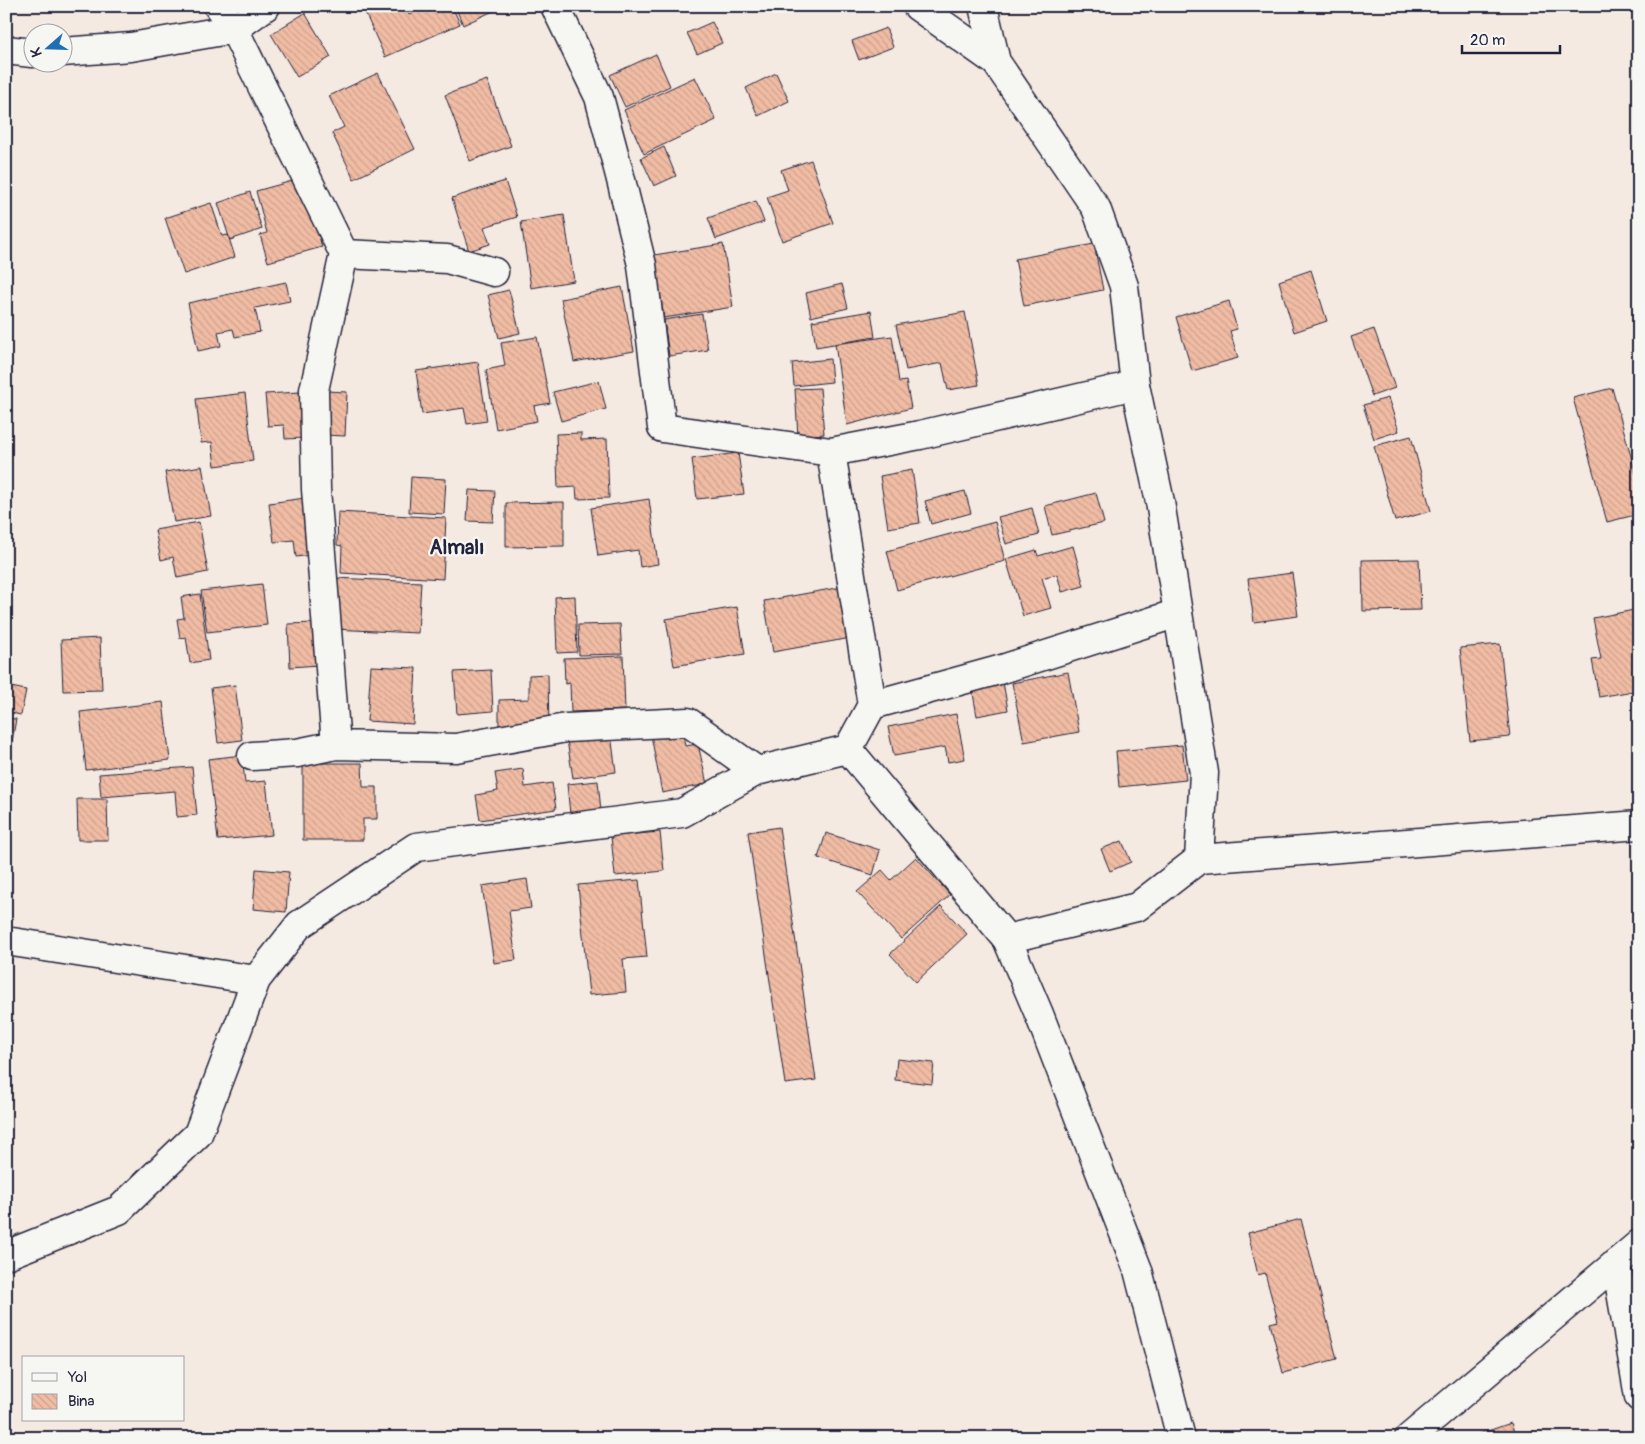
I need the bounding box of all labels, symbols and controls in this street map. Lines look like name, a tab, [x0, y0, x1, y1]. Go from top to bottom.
north arrow	[22, 22, 72, 72]
scale bar	[1462, 22, 1560, 54]
text: 20 m	[1470, 31, 1505, 50]
text: K	[27, 45, 46, 59]
district label: Almalı	[430, 535, 484, 560]
legend	[22, 1356, 185, 1422]
text: Yol	[67, 1368, 87, 1387]
text: Bina	[68, 1392, 95, 1411]

